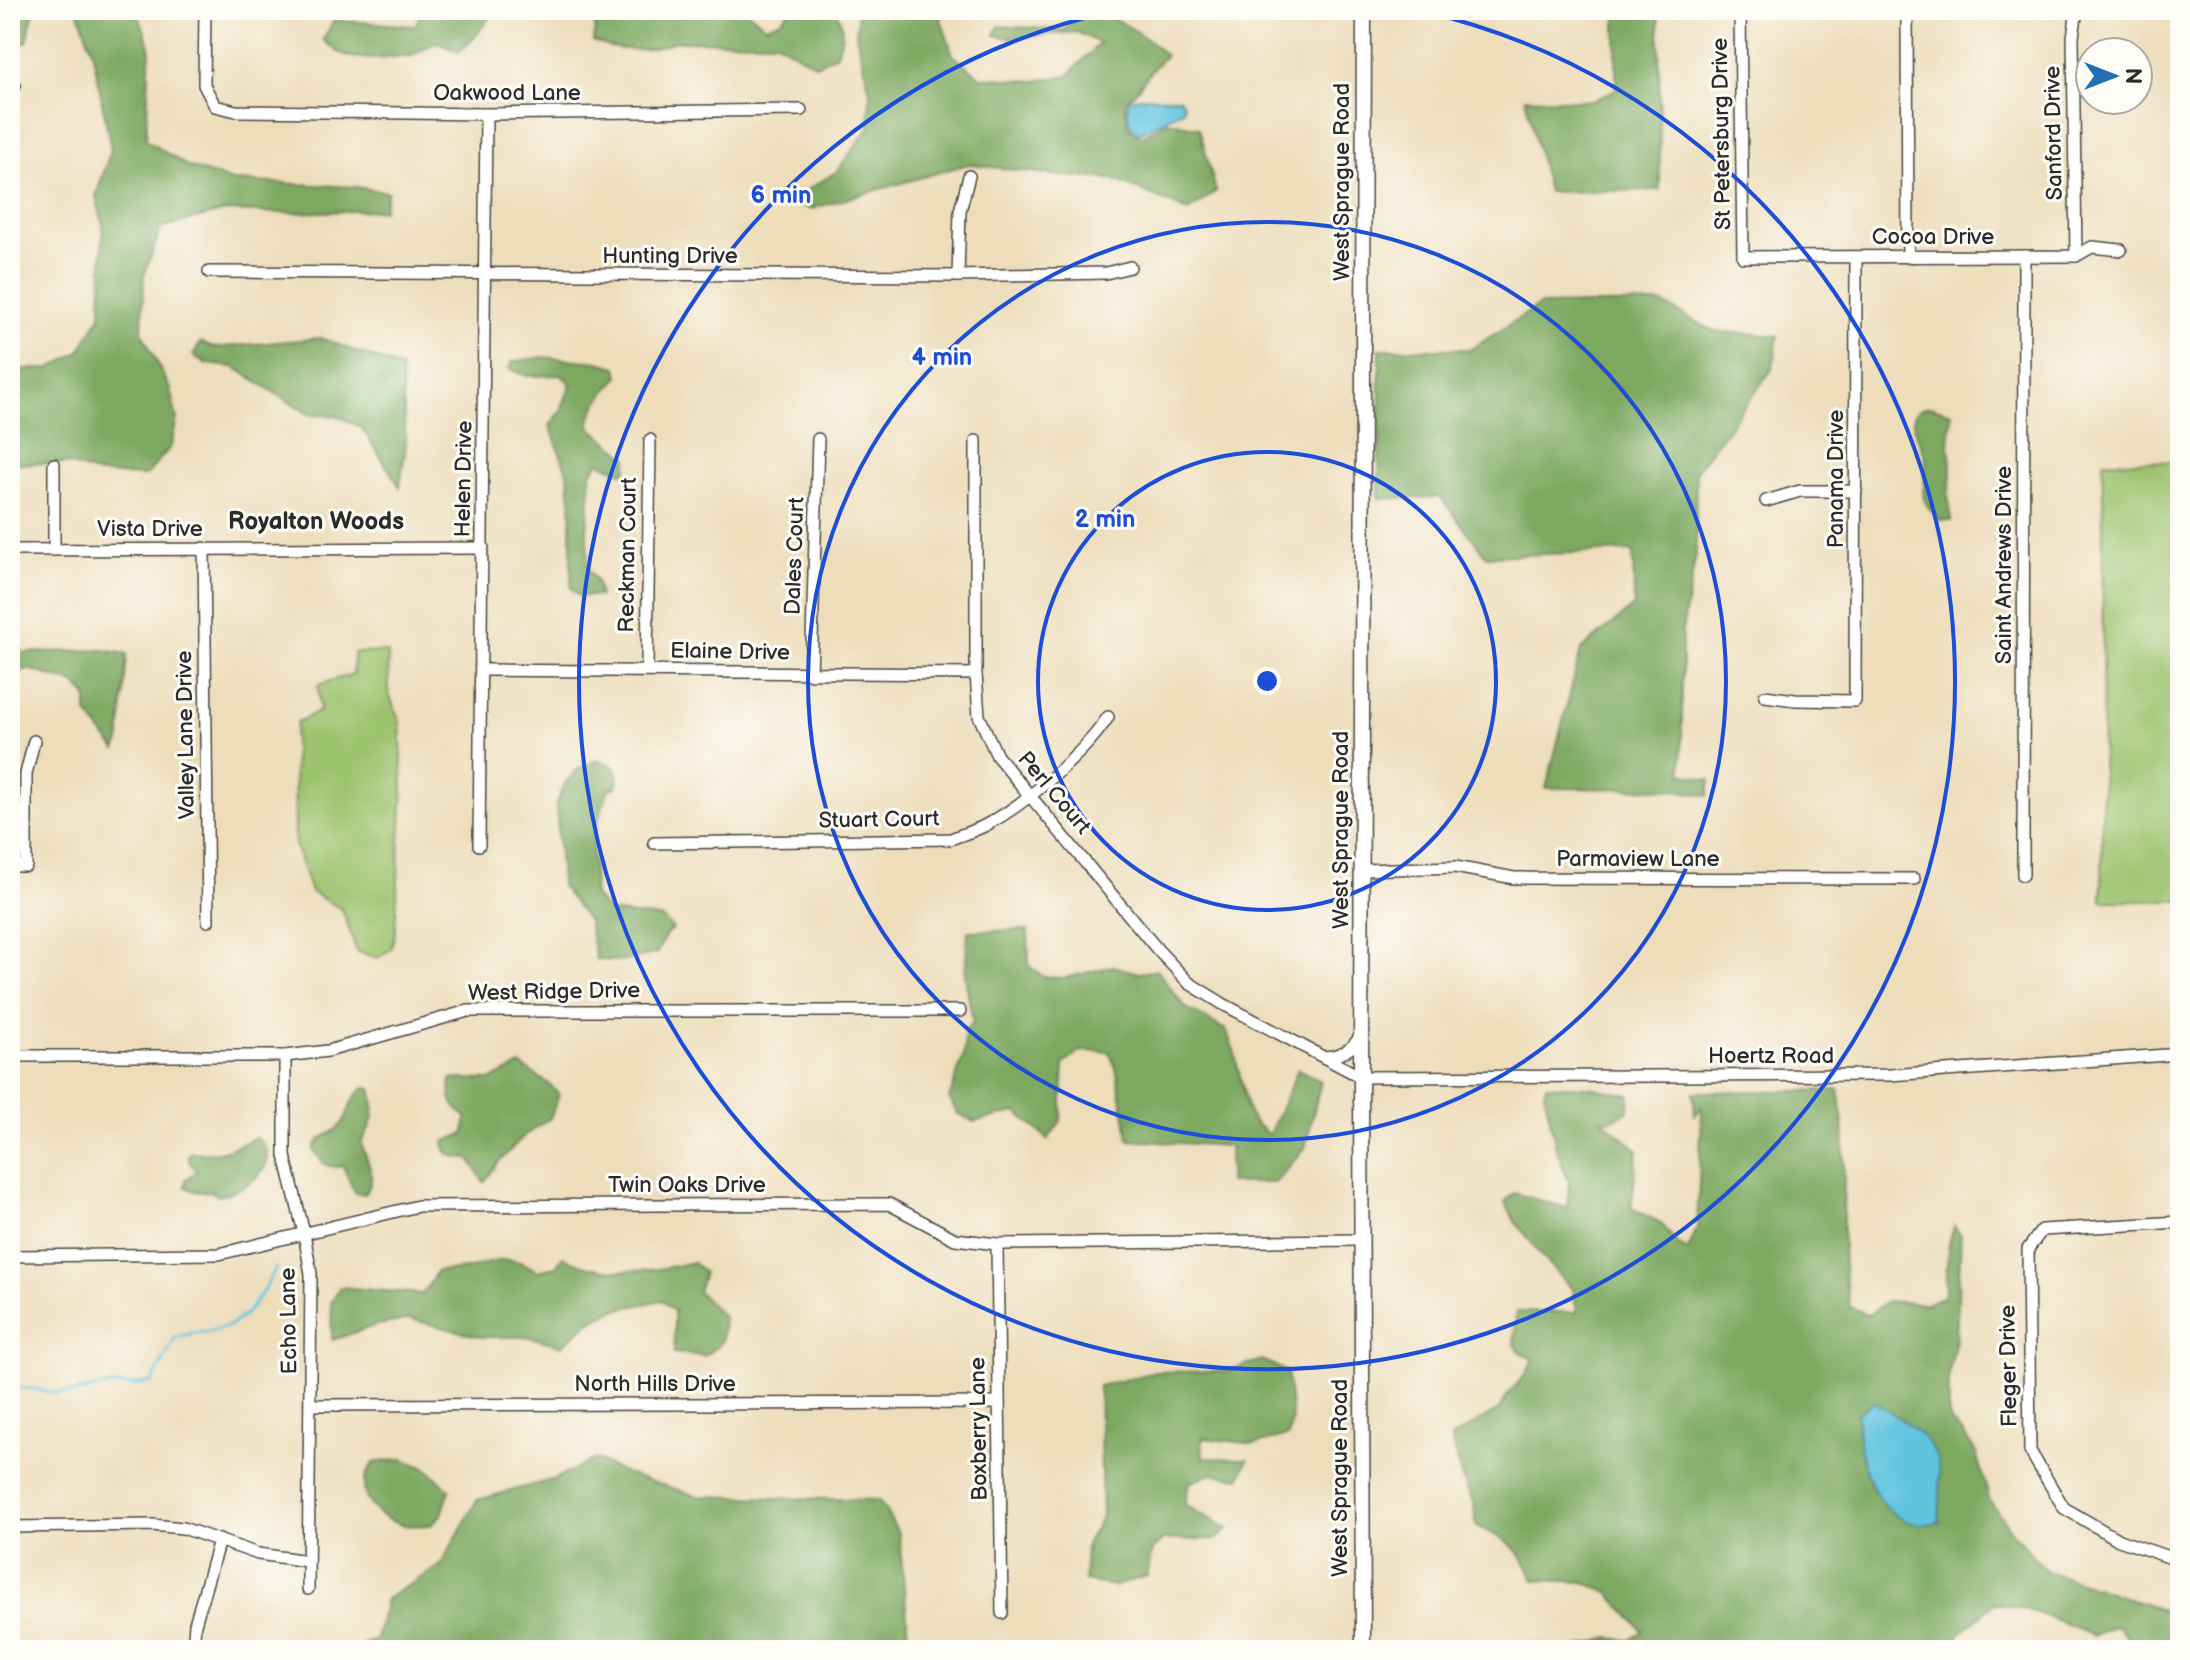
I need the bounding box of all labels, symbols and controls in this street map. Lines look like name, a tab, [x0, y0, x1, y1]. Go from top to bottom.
north arrow	[2074, 36, 2154, 116]
street label: St Petersburg Drive	[1707, 38, 1737, 230]
street label: Sanford Drive	[2039, 65, 2069, 201]
text: N	[2119, 68, 2146, 84]
street label: Oakwood Lane	[433, 80, 581, 107]
street label: West Sprague Road	[1329, 83, 1356, 281]
text: 6 min	[751, 181, 811, 210]
street label: Cocoa Drive	[1872, 224, 1994, 251]
street label: Hunting Drive	[602, 243, 738, 270]
text: 4 min	[912, 343, 972, 372]
street label: Panama Drive	[1823, 410, 1850, 548]
street label: Helen Drive	[449, 420, 479, 538]
street label: Saint Andrews Drive	[1991, 466, 2018, 664]
street label: Reckman Court	[613, 477, 643, 633]
street label: Dales Court	[779, 496, 811, 615]
text: 2 min	[1075, 505, 1135, 534]
district label: Royalton Woods	[228, 507, 404, 536]
street label: Vista Drive	[97, 516, 203, 543]
street label: Elaine Drive	[670, 637, 790, 667]
street label: Valley Lane Drive	[171, 650, 201, 820]
centre of rings	[1253, 667, 1281, 695]
street label: West Sprague Road	[1328, 731, 1355, 929]
street label: Perl Court	[1012, 746, 1097, 840]
street label: Stuart Court	[818, 805, 940, 835]
street label: Parmaview Lane	[1556, 846, 1720, 873]
street label: West Ridge Drive	[468, 977, 640, 1007]
street label: Hoertz Road	[1708, 1043, 1834, 1070]
street label: Twin Oaks Drive	[608, 1172, 766, 1199]
street label: Echo Lane	[275, 1267, 303, 1375]
street label: Fleger Drive	[1994, 1305, 2024, 1427]
street label: Boxberry Lane	[964, 1357, 994, 1501]
street label: North Hills Drive	[574, 1371, 736, 1398]
street label: West Sprague Road	[1327, 1379, 1354, 1577]

